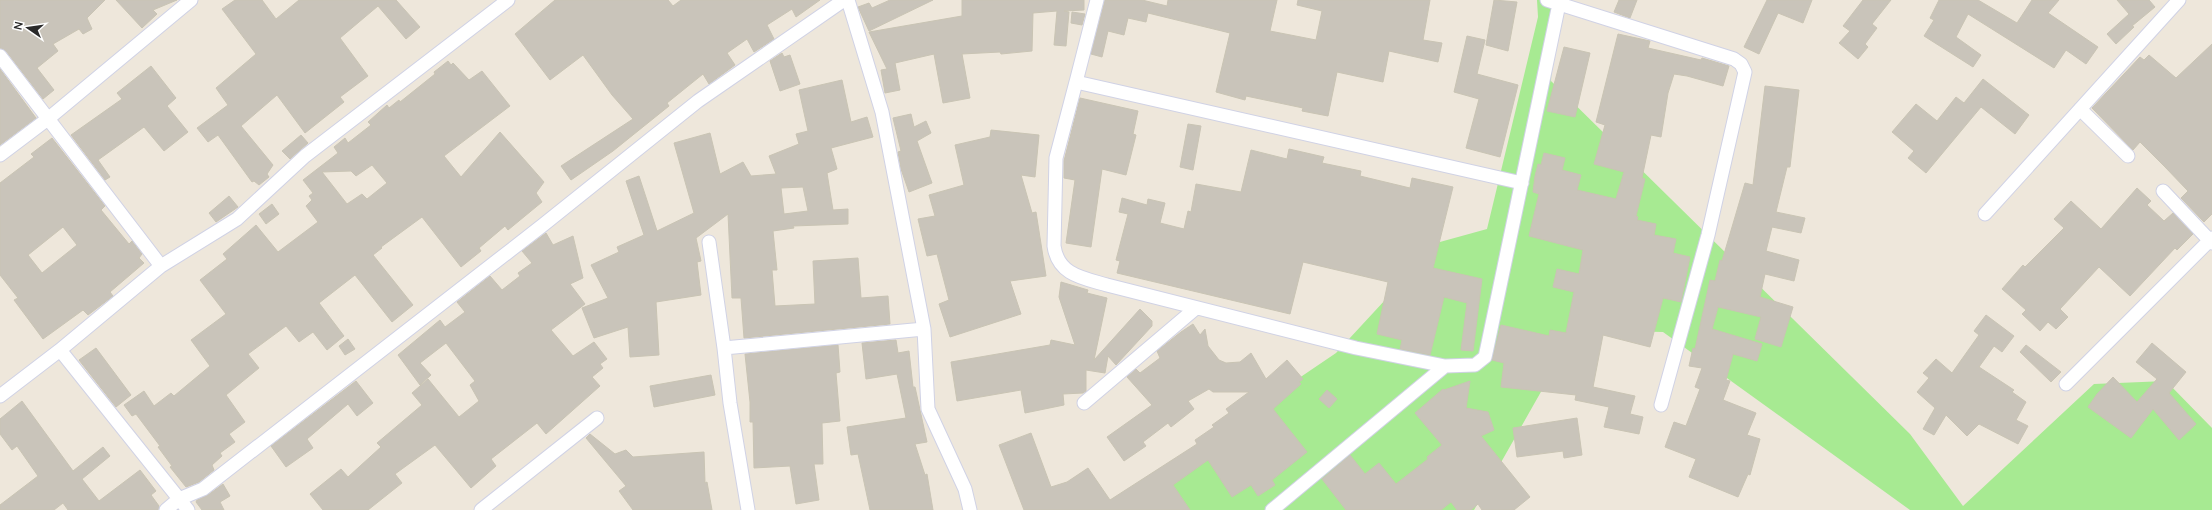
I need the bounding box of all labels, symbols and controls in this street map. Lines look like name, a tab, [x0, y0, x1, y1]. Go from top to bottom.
north arrow	[8, 8, 48, 48]
text: N	[10, 20, 26, 31]

